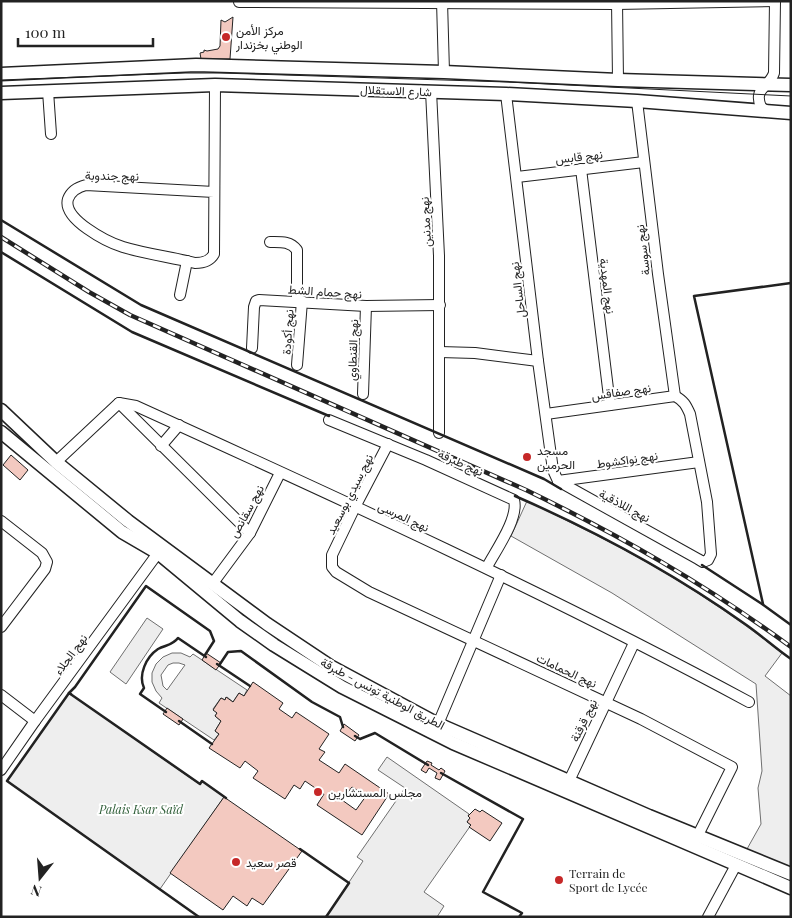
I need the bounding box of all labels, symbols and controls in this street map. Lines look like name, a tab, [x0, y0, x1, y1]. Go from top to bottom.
scale bar	[18, 15, 152, 47]
text: 100 m	[25, 22, 66, 42]
place label: مركز الأمن الوطني بخزندار	[235, 22, 302, 55]
marker: مركز الأمن الوطني بخزندار	[220, 31, 232, 43]
street label: شارع الاستقلال	[360, 81, 432, 101]
street label: نهج قابس	[554, 146, 604, 168]
street label: نهج جندوبة	[85, 167, 139, 185]
street label: نهج مدنين	[416, 196, 436, 248]
street label: نهج سوسة	[631, 223, 655, 276]
street label: نهج المهدية	[595, 257, 619, 315]
street label: نهج الساحل	[506, 261, 530, 319]
street label: نهج حمام الشط	[287, 280, 363, 304]
street label: نهج أكودة	[277, 309, 299, 355]
street label: نهج القنطاوي	[343, 319, 364, 381]
street label: نهج صفاقس	[590, 379, 652, 405]
place label: مسجد الحرمين	[537, 442, 575, 473]
street label: نهج طبرقة	[435, 445, 486, 481]
street label: نهج نواكشوط	[595, 447, 659, 473]
street label: نهج سيدي بوسعيد	[322, 451, 379, 538]
marker: مسجد الحرمين	[521, 451, 533, 463]
street label: نهج سقانص	[225, 482, 269, 541]
street label: نهج اللاذقية	[596, 485, 653, 527]
street label: نهج المرسى	[375, 497, 432, 537]
street label: نهج الجلاء	[50, 630, 92, 679]
street label: نهج الحمامات	[533, 649, 600, 693]
street label: الطريق الوطنية تونس - طبرقة	[318, 653, 448, 734]
street label: نهج قرقنة	[566, 696, 602, 745]
place label: مجلس المستشارين	[328, 784, 422, 801]
marker: مجلس المستشارين	[312, 786, 324, 798]
park label: Palais Ksar Saïd	[98, 801, 183, 817]
north arrow	[15, 853, 65, 903]
place label: قصر سعيد	[246, 854, 297, 871]
marker: قصر سعيد	[230, 856, 242, 868]
place label: Terrain de Sport de Lycée	[569, 865, 648, 895]
marker: Terrain de Sport de Lycée	[553, 874, 565, 886]
text: N	[28, 880, 44, 901]

